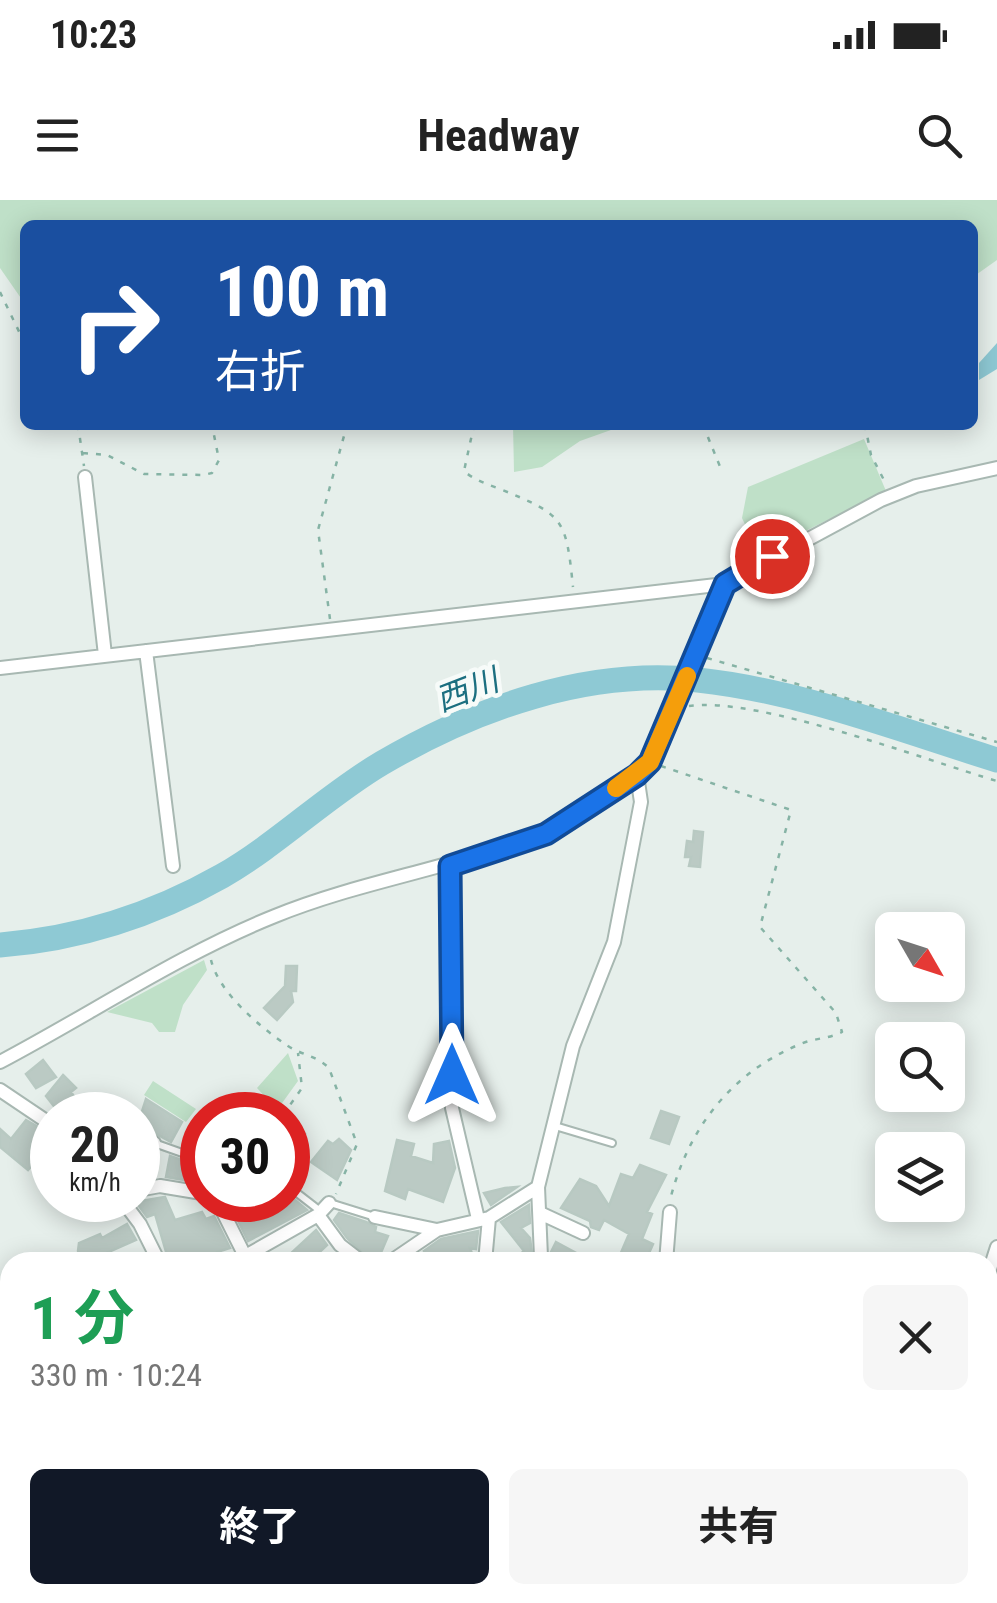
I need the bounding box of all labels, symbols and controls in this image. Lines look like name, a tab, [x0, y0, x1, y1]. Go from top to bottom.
text: 10:23	[50, 13, 137, 57]
icon: menu	[30, 108, 85, 163]
icon: search	[912, 108, 967, 163]
text: Headway	[417, 109, 580, 162]
text: 100 m	[215, 251, 389, 333]
icon: right	[50, 260, 180, 390]
text: 右折	[215, 345, 305, 398]
pin	[730, 514, 815, 599]
icon: arrive	[745, 529, 800, 584]
water label: 西川	[430, 660, 506, 719]
north arrow	[875, 912, 965, 1002]
map controls	[875, 912, 965, 1222]
button: search	[875, 1022, 965, 1112]
position arrow	[400, 1023, 504, 1127]
speed limit sign: 30	[180, 1092, 310, 1222]
text: 20	[70, 1116, 120, 1174]
button: layers	[875, 1132, 965, 1222]
text: km/h	[69, 1168, 121, 1197]
text: 1 分	[30, 1283, 134, 1354]
button: close	[863, 1285, 968, 1390]
text: 330 m · 10:24	[30, 1356, 202, 1394]
button: 終了	[30, 1469, 489, 1584]
button: 共有	[509, 1469, 968, 1584]

